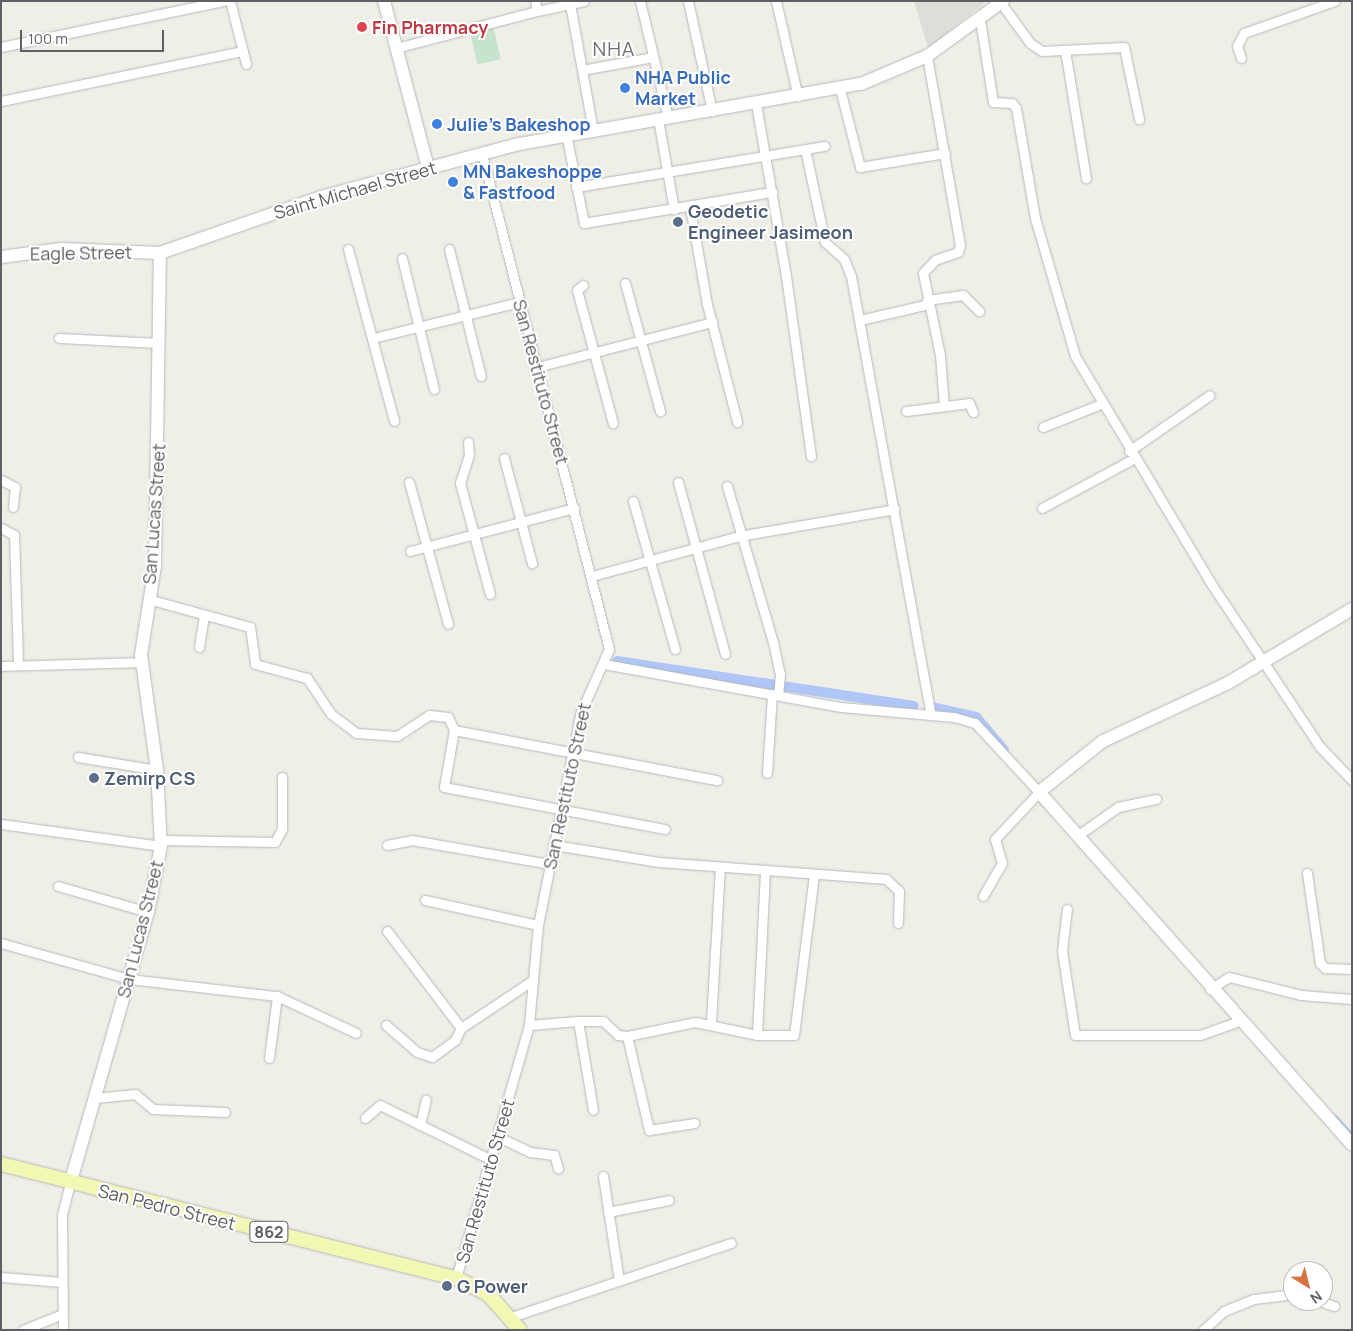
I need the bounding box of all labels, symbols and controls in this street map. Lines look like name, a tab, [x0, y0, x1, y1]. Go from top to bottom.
place label: Fin Pharmacy	[372, 16, 488, 38]
scale bar	[22, 20, 166, 52]
marker: Fin Pharmacy	[356, 21, 368, 33]
text: 100 m	[28, 28, 68, 49]
district label: NHA	[592, 36, 636, 60]
place label: NHA Public Market	[635, 67, 731, 110]
marker: NHA Public Market	[619, 82, 631, 94]
place label: Julie's Bakeshop	[447, 113, 590, 135]
marker: Julie's Bakeshop	[431, 118, 443, 130]
street label: Saint Michael Street	[271, 156, 439, 224]
place label: MN Bakeshoppe & Fastfood	[463, 161, 602, 203]
marker: MN Bakeshoppe & Fastfood	[447, 176, 459, 188]
place label: Geodetic Engineer Jasimeon	[688, 201, 853, 243]
marker: Geodetic Engineer Jasimeon	[672, 216, 684, 228]
street label: Eagle Street	[30, 241, 132, 265]
street label: San Restituto Street	[509, 297, 573, 467]
street label: San Lucas Street	[138, 443, 170, 585]
street label: San Restituto Street	[539, 701, 595, 871]
place label: Zemirp CS	[104, 767, 195, 789]
marker: Zemirp CS	[88, 772, 100, 784]
street label: San Lucas Street	[112, 858, 168, 1000]
street label: San Restituto Street	[451, 1096, 519, 1266]
street label: San Pedro Street	[96, 1179, 238, 1235]
road number: 862	[249, 1218, 289, 1246]
north arrow	[1283, 1261, 1333, 1311]
place label: G Power	[457, 1275, 528, 1297]
marker: G Power	[441, 1280, 453, 1292]
text: N	[1307, 1287, 1326, 1308]

